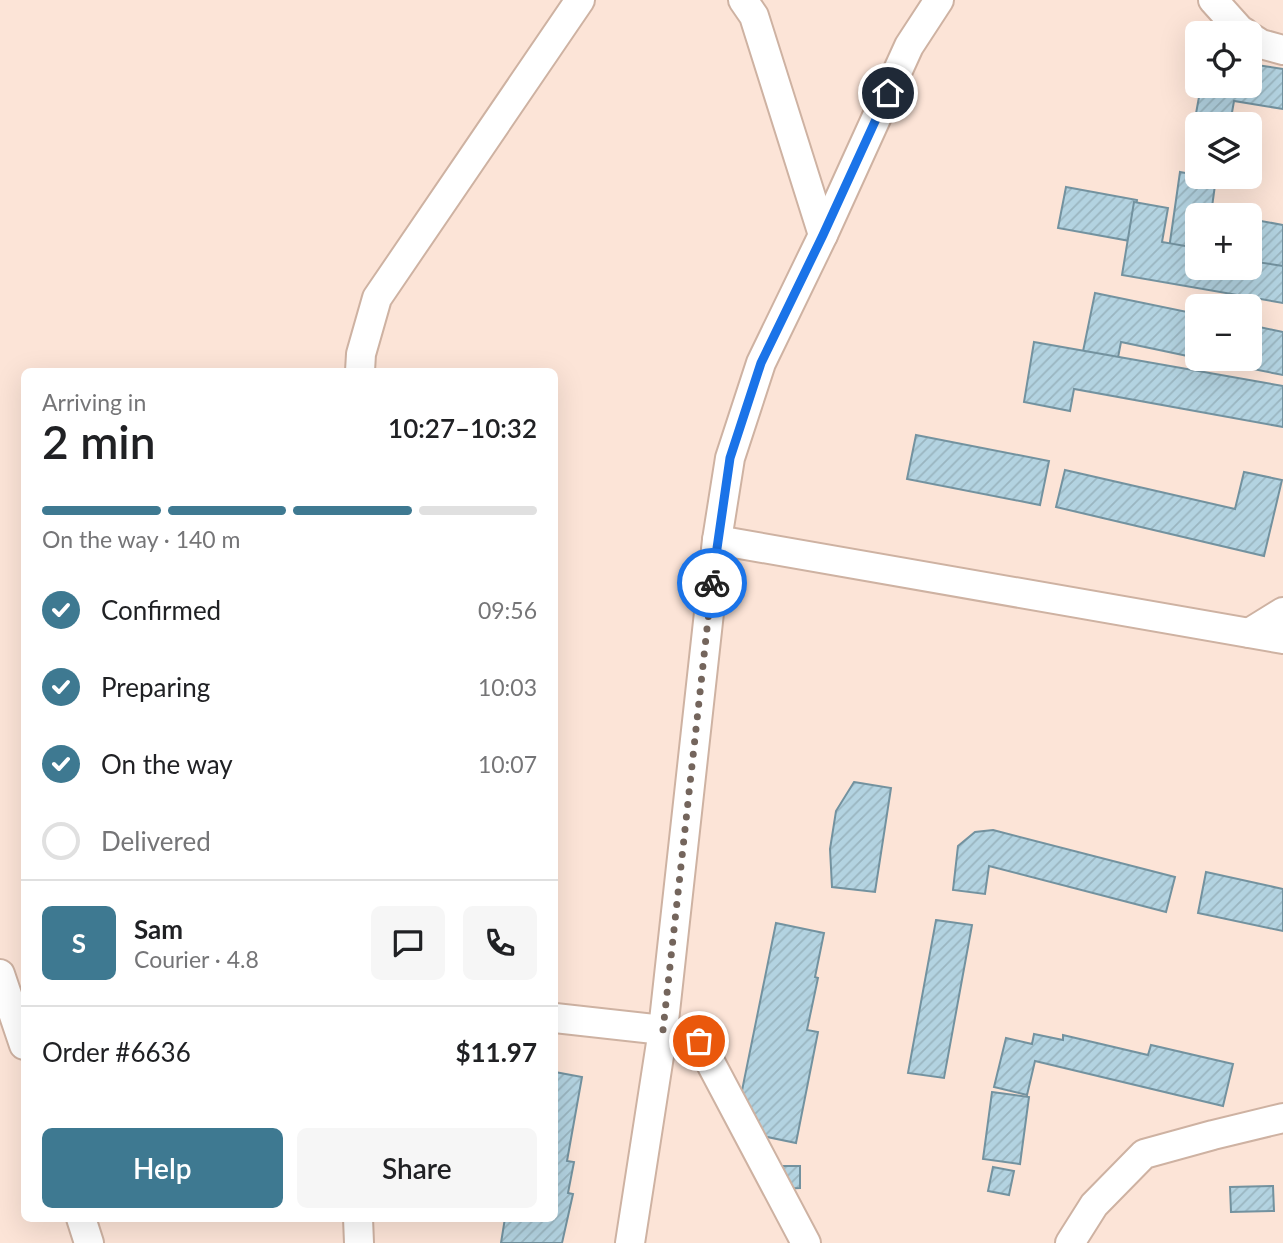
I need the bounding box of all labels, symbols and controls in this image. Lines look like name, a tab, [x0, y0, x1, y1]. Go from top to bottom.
map controls	[1185, 21, 1262, 371]
button: locate	[1185, 21, 1262, 98]
pin	[858, 63, 918, 123]
icon: home	[869, 74, 907, 112]
button: layers	[1185, 112, 1262, 189]
button: +	[1185, 203, 1262, 280]
button: −	[1185, 294, 1262, 371]
text: Arriving in	[42, 388, 146, 416]
text: 10:27–10:32	[388, 412, 537, 444]
text: 2 min	[42, 414, 156, 469]
text: On the way · 140 m	[42, 525, 241, 553]
courier	[677, 548, 747, 618]
icon: bike	[693, 564, 731, 602]
icon: check	[42, 591, 80, 629]
text: Confirmed	[101, 594, 221, 626]
text: 09:56	[478, 596, 537, 624]
icon: check	[42, 668, 80, 706]
text: Preparing	[101, 671, 210, 703]
text: 10:03	[478, 673, 537, 701]
icon: check	[42, 745, 80, 783]
text: On the way	[101, 748, 233, 780]
text: 10:07	[478, 750, 537, 778]
text: Delivered	[101, 825, 211, 857]
button: chat	[371, 906, 445, 980]
button: phone	[463, 906, 537, 980]
text: Sam	[134, 913, 183, 945]
text: S	[72, 927, 86, 959]
text: Courier · 4.8	[134, 945, 259, 973]
pin	[669, 1011, 729, 1071]
icon: bag	[680, 1022, 718, 1060]
text: Order #6636	[42, 1036, 191, 1068]
text: $11.97	[455, 1036, 537, 1068]
button: Help	[42, 1128, 283, 1208]
button: Share	[297, 1128, 537, 1208]

